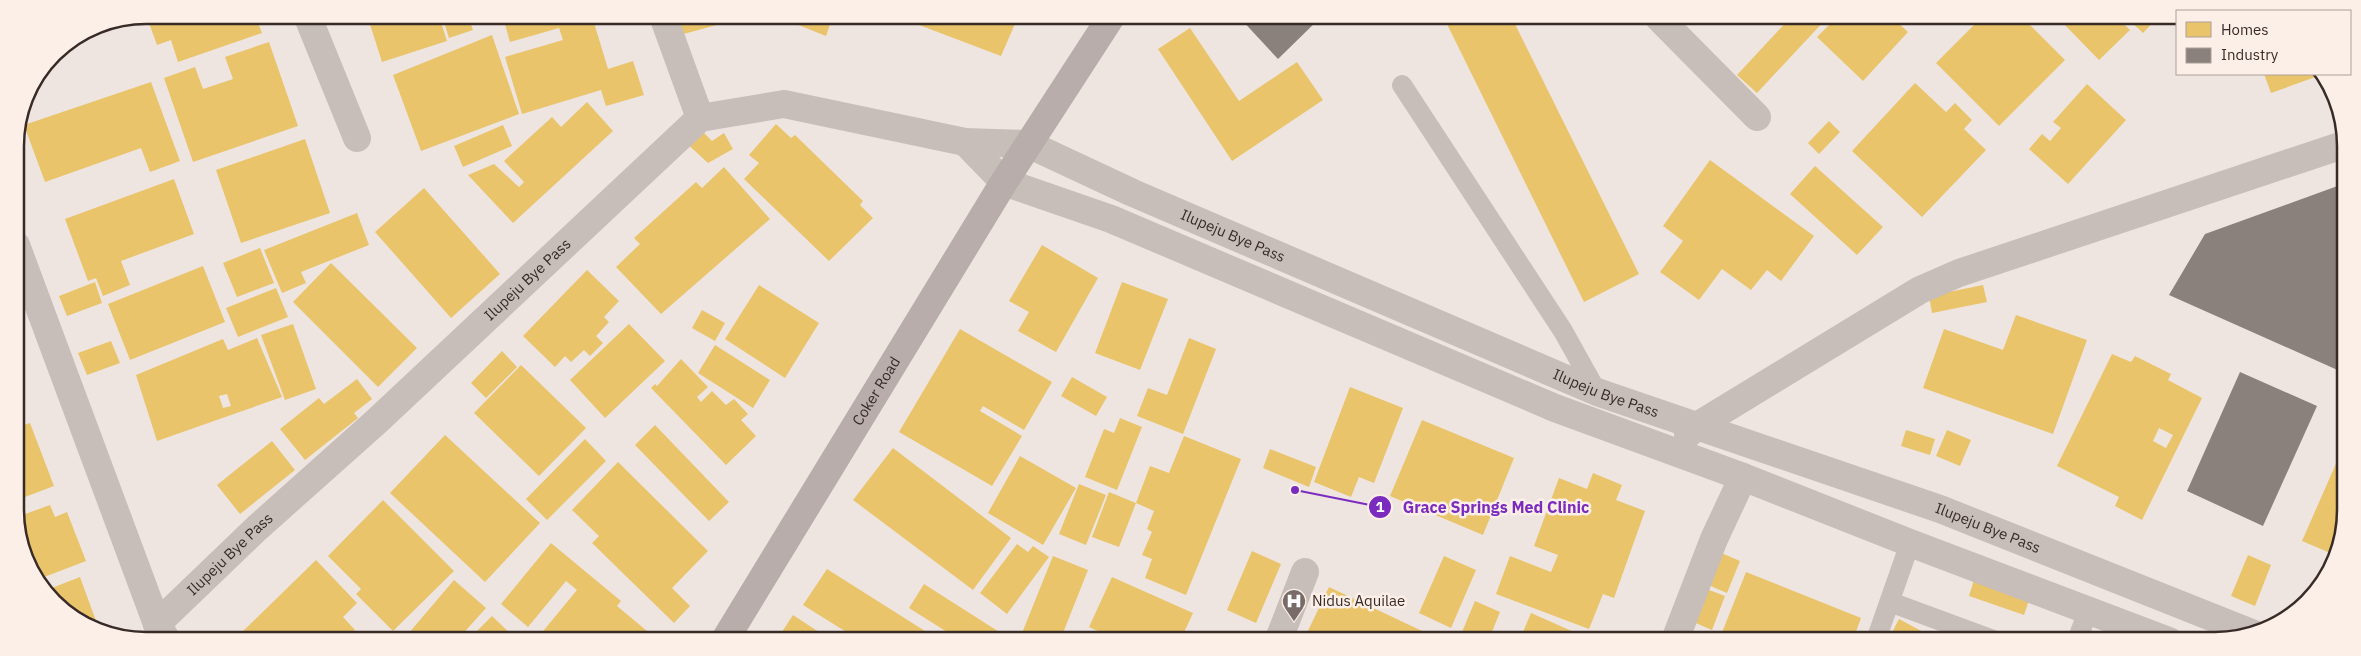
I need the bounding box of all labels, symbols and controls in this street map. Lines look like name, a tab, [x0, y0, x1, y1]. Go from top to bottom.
legend	[2176, 10, 2351, 75]
text: Homes	[2221, 20, 2269, 39]
text: Industry	[2221, 45, 2279, 64]
street label: Ilupeju Bye Pass	[1178, 205, 1288, 266]
street label: Ilupeju Bye Pass	[480, 234, 575, 324]
street label: Coker Road	[848, 353, 904, 429]
street label: Ilupeju Bye Pass	[1550, 364, 1662, 421]
callout: Grace Springs Med Clinic	[1367, 491, 1599, 522]
text: 1	[1375, 497, 1385, 516]
text: Grace Springs Med Clinic	[1403, 497, 1589, 517]
street label: Ilupeju Bye Pass	[1933, 498, 2043, 557]
street label: Ilupeju Bye Pass	[183, 508, 277, 599]
hospital icon: Nidus Aquilae	[1281, 588, 1307, 622]
place label: Nidus Aquilae	[1312, 591, 1405, 610]

